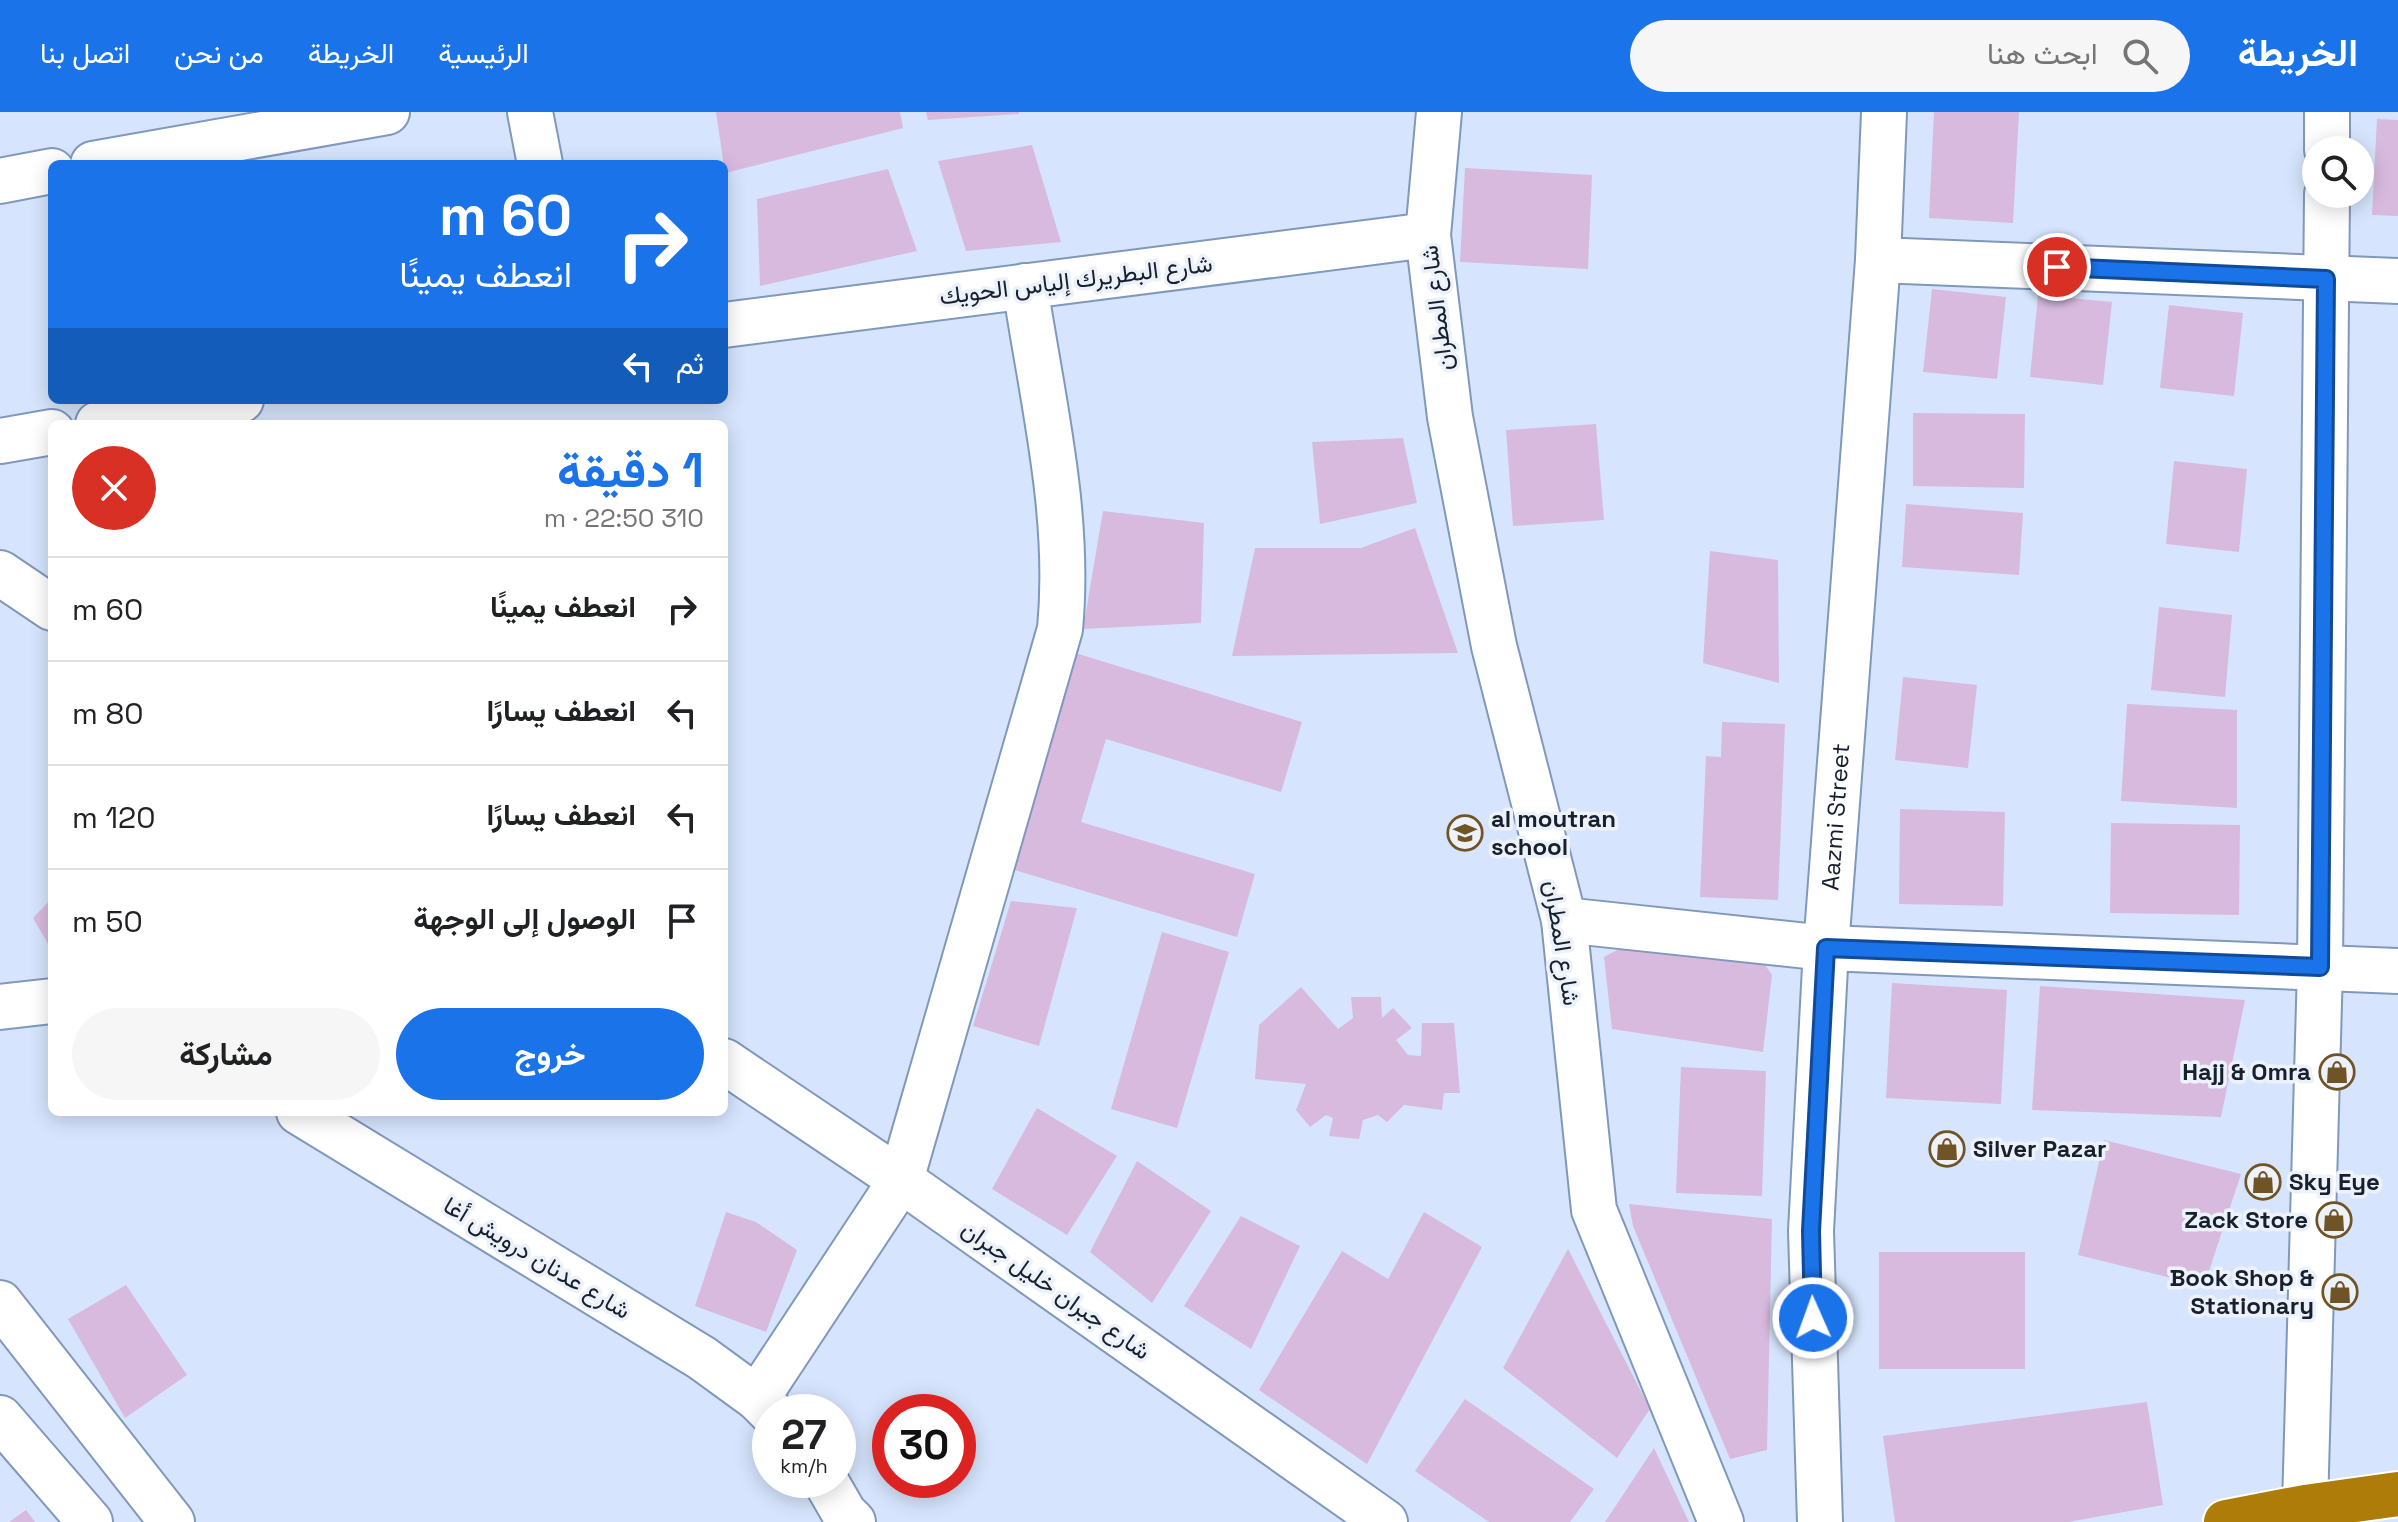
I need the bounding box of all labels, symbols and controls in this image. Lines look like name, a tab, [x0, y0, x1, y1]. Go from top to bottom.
search box	[1630, 20, 2190, 92]
text: الخريطة	[2238, 29, 2358, 77]
text: ابحث هنا	[1987, 34, 2098, 73]
icon: search	[2118, 34, 2162, 78]
text: اتصل بنا	[40, 35, 130, 71]
text: من نحن	[174, 35, 264, 71]
text: الخريطة	[308, 35, 394, 71]
text: الرئيسية	[438, 35, 529, 71]
map controls	[2302, 136, 2374, 208]
button: search	[2302, 136, 2374, 208]
text: 60 m	[439, 180, 572, 251]
icon: right	[600, 192, 704, 296]
pin	[2023, 233, 2091, 301]
street label: شارع المطران	[1413, 243, 1461, 373]
icon: arrive	[2035, 245, 2079, 289]
street label: شارع البطريرك إلياس الحويك	[938, 247, 1214, 313]
text: انعطف يمينًا	[399, 252, 572, 298]
icon: left	[616, 344, 660, 388]
text: ثم	[676, 344, 704, 383]
text: 1 دقيقة	[557, 440, 704, 501]
button: close	[72, 446, 156, 530]
text: 310 m · 22:50	[544, 501, 704, 535]
text: انعطف يمينًا	[490, 587, 636, 626]
icon: right	[660, 587, 704, 631]
text: 60 m	[72, 590, 143, 629]
text: انعطف يسارًا	[486, 691, 636, 730]
icon: left	[660, 691, 704, 735]
text: 80 m	[72, 694, 143, 733]
street label: Aazmi Street	[1814, 742, 1856, 892]
text: انعطف يسارًا	[486, 795, 636, 834]
icon: left	[660, 795, 704, 839]
text: 120 m	[72, 798, 155, 837]
place label: al moutran school	[1491, 803, 1616, 862]
school or university icon: al moutran school	[1446, 814, 1484, 852]
street label: شارع المطران	[1536, 878, 1588, 1008]
text: الوصول إلى الوجهة	[413, 899, 636, 938]
icon: arrive	[660, 899, 704, 943]
text: 50 m	[72, 902, 143, 941]
button: مشاركة	[72, 1008, 380, 1100]
button: خروج	[396, 1008, 704, 1100]
shop icon: Hajj & Omra	[2318, 1053, 2356, 1091]
place label: Hajj & Omra	[2182, 1056, 2311, 1087]
shop icon: Silver Pazar	[1928, 1130, 1966, 1168]
place label: Silver Pazar	[1973, 1133, 2107, 1164]
shop icon: Sky Eye	[2244, 1163, 2282, 1201]
place label: Sky Eye	[2289, 1166, 2380, 1197]
street label: شارع عدنان درويش أغا	[437, 1189, 637, 1327]
shop icon: Zack Store	[2315, 1201, 2353, 1239]
place label: Zack Store	[2184, 1204, 2308, 1235]
street label: شارع جبران خليل جبران	[955, 1213, 1157, 1367]
place label: Book Shop & Stationary	[2169, 1262, 2314, 1321]
shop icon: Book Shop & Stationary	[2321, 1273, 2359, 1311]
position arrow	[1771, 1276, 1855, 1360]
speed limit sign: 30	[872, 1394, 976, 1498]
text: 27	[781, 1410, 827, 1461]
text: km/h	[780, 1453, 828, 1479]

